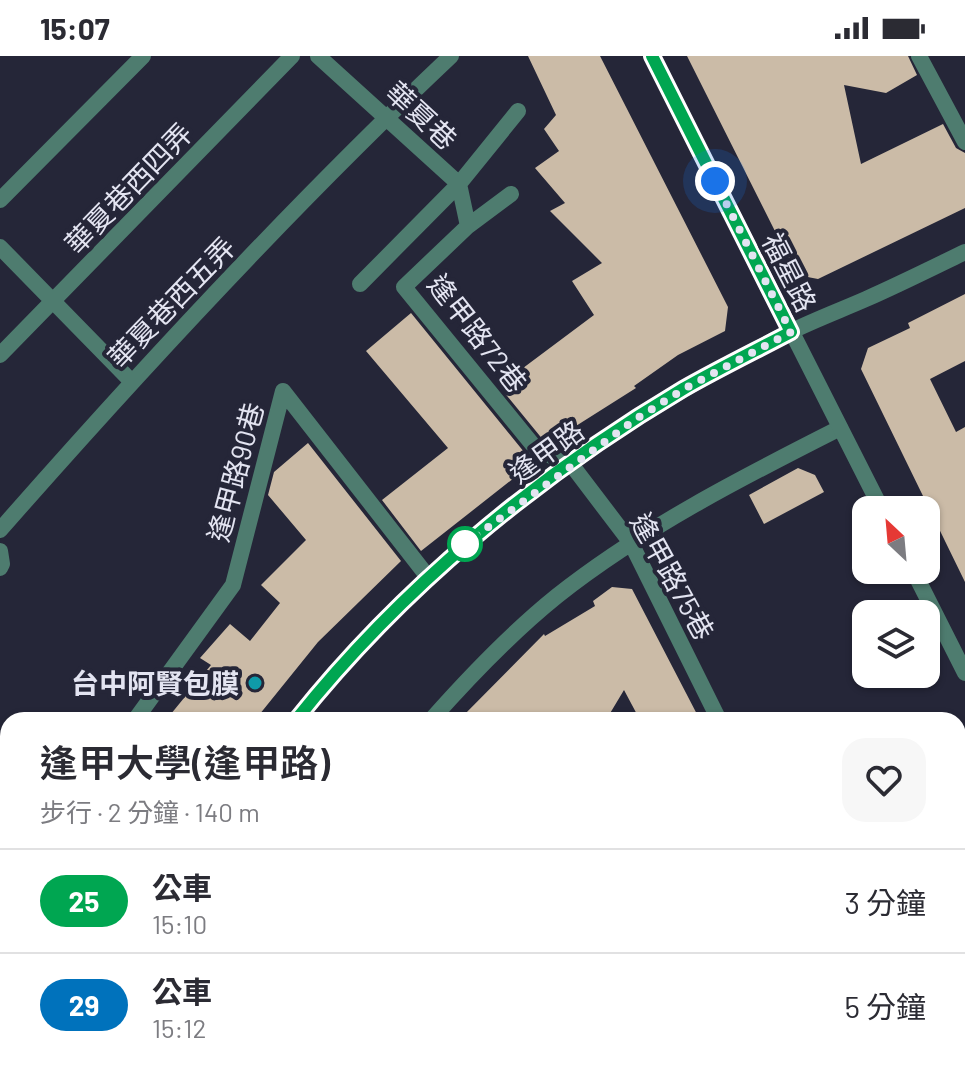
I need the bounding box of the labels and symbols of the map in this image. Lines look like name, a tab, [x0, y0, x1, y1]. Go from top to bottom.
street label: 華夏巷	[380, 74, 464, 156]
street label: 華夏巷西四弄	[57, 116, 199, 260]
your location	[695, 161, 735, 201]
street label: 福星路	[756, 227, 824, 317]
street label: 華夏巷西五弄	[100, 230, 242, 374]
street label: 逢甲路72巷	[421, 267, 535, 399]
street label: 逢甲路90巷	[200, 399, 270, 545]
street label: 逢甲路	[502, 413, 590, 489]
north arrow	[852, 496, 940, 584]
street label: 逢甲路75巷	[624, 507, 722, 645]
unlabelled marker	[448, 527, 482, 561]
place label: 台中阿賢包膜	[71, 666, 239, 700]
marker: 台中阿賢包膜	[246, 674, 264, 692]

